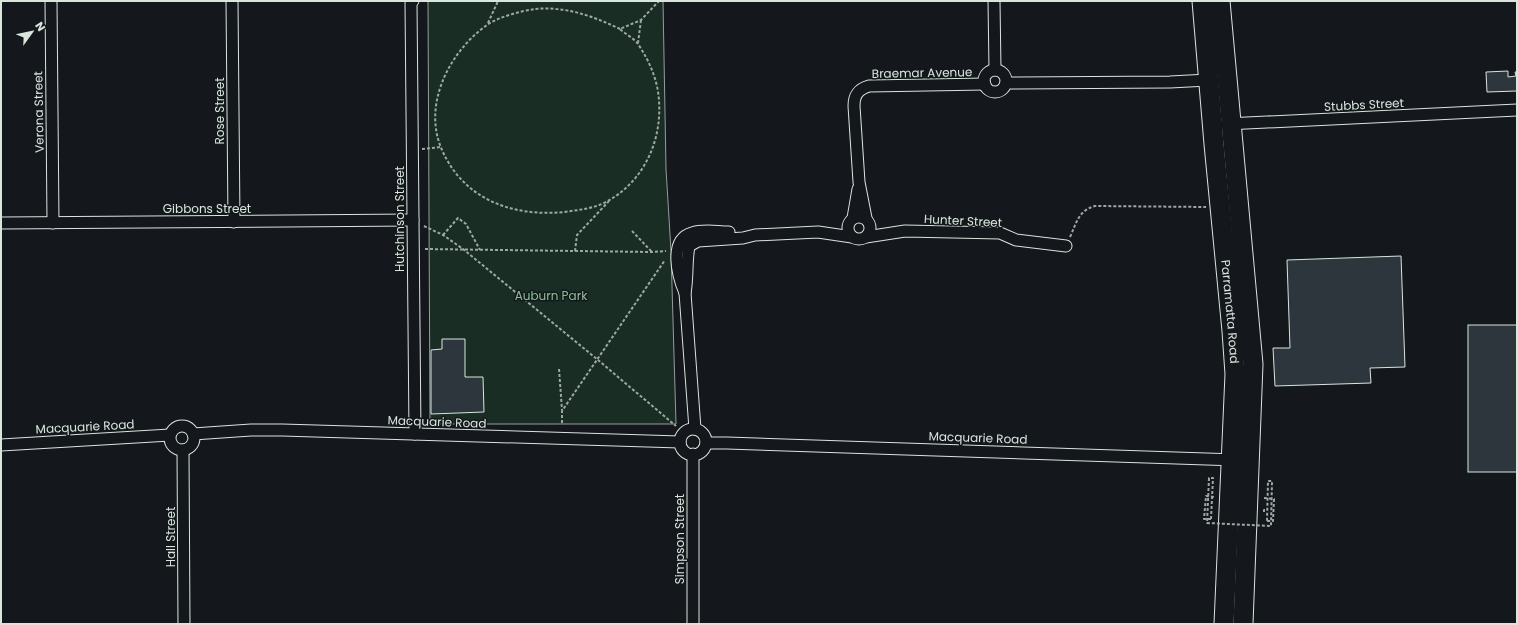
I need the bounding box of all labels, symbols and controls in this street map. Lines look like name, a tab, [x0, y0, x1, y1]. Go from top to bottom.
north arrow	[12, 12, 52, 52]
text: N	[31, 19, 49, 34]
street label: Braemar Avenue	[872, 63, 972, 82]
street label: Verona Street	[29, 71, 48, 153]
street label: Rose Street	[211, 77, 228, 145]
street label: Stubbs Street	[1324, 94, 1404, 115]
street label: Hutchinson Street	[391, 166, 408, 272]
street label: Gibbons Street	[163, 200, 251, 217]
street label: Hunter Street	[923, 210, 1003, 231]
street label: Parramatta Road	[1217, 259, 1243, 364]
park label: Auburn Park	[515, 287, 588, 304]
street label: Macquarie Road	[387, 411, 487, 432]
street label: Macquarie Road	[35, 415, 135, 438]
street label: Macquarie Road	[928, 427, 1028, 448]
street label: Simpson Street	[671, 494, 688, 584]
street label: Hall Street	[162, 507, 179, 567]

